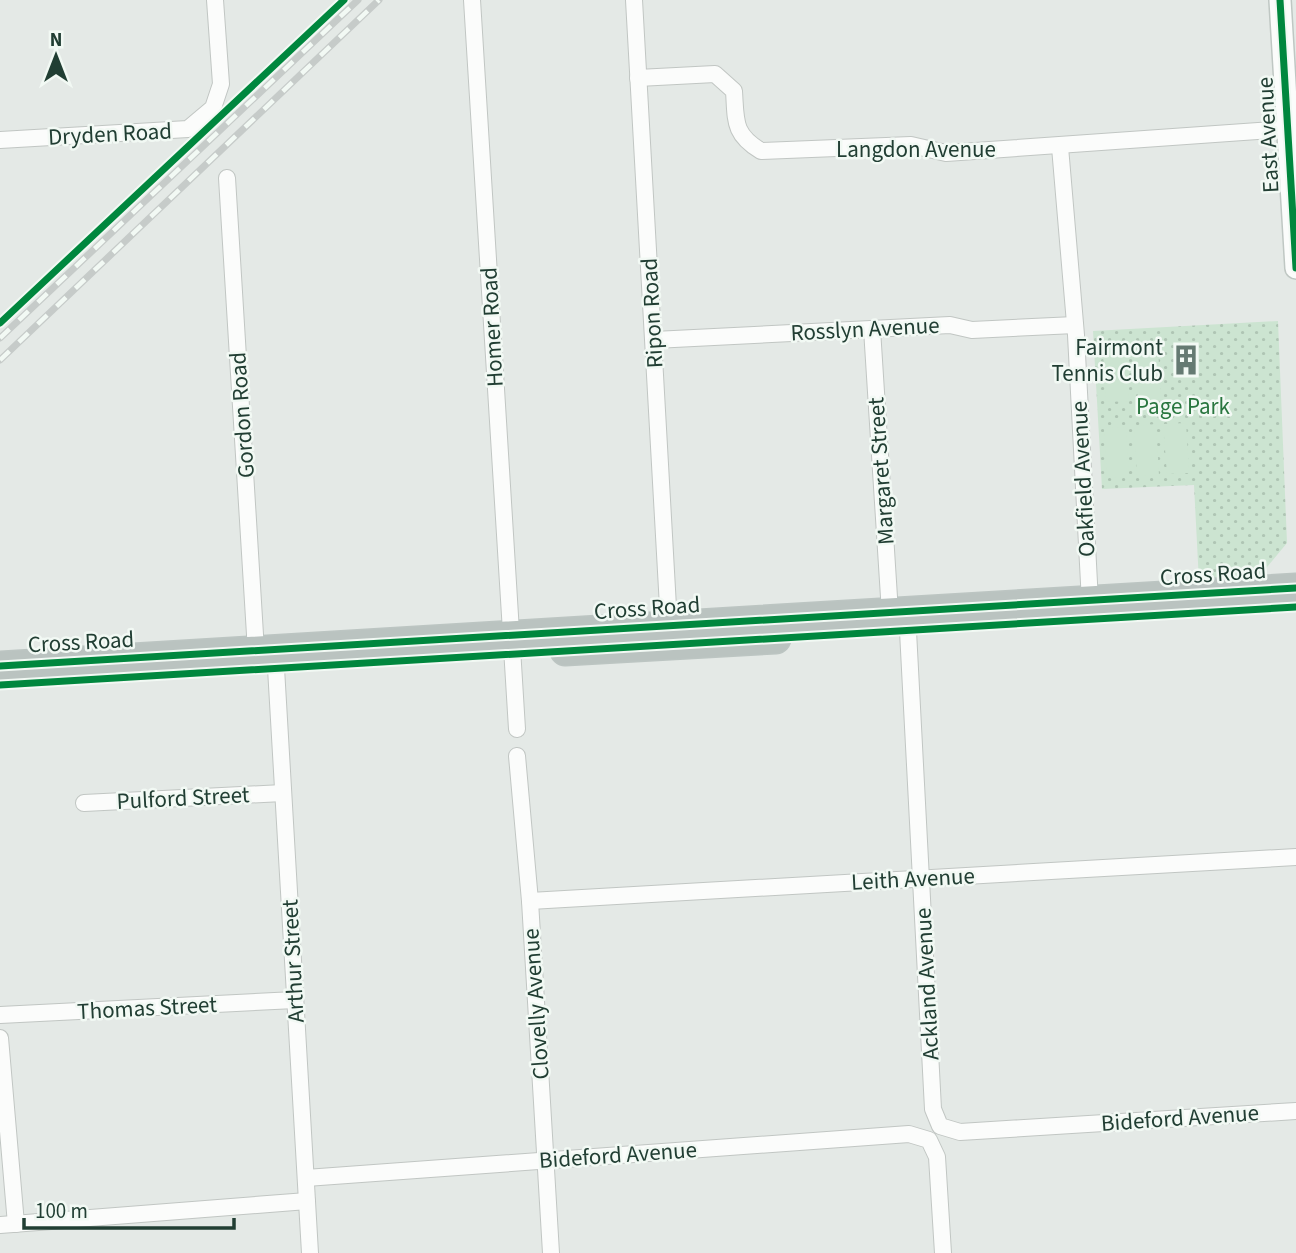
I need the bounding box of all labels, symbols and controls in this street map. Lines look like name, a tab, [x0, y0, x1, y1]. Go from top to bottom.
north arrow	[21, 21, 91, 91]
text: N	[50, 27, 62, 54]
street label: East Avenue	[1248, 76, 1288, 194]
street label: Dryden Road	[47, 114, 173, 154]
street label: Langdon Avenue	[836, 133, 996, 166]
street label: Ripon Road	[633, 257, 671, 369]
street label: Homer Road	[472, 266, 512, 388]
street label: Rosslyn Avenue	[790, 309, 940, 349]
place label: Fairmont Tennis Club	[1051, 331, 1163, 390]
building icon: Fairmont Tennis Club	[1169, 343, 1203, 377]
street label: Gordon Road	[221, 351, 263, 479]
park label: Page Park	[1136, 390, 1231, 423]
street label: Margaret Street	[859, 396, 903, 546]
street label: Oakfield Avenue	[1062, 400, 1104, 558]
street label: Cross Road	[1159, 554, 1267, 594]
street label: Cross Road	[593, 588, 701, 628]
street label: Cross Road	[27, 623, 135, 661]
street label: Pulford Street	[116, 778, 251, 818]
street label: Leith Avenue	[850, 859, 976, 899]
street label: Arthur Street	[273, 898, 313, 1024]
street label: Ackland Avenue	[907, 907, 947, 1061]
street label: Clovelly Avenue	[514, 927, 558, 1081]
street label: Thomas Street	[76, 988, 218, 1028]
street label: Bideford Avenue	[1100, 1096, 1260, 1140]
street label: Bideford Avenue	[538, 1133, 698, 1177]
scale bar	[24, 1186, 234, 1230]
text: 100 m	[35, 1196, 88, 1226]

